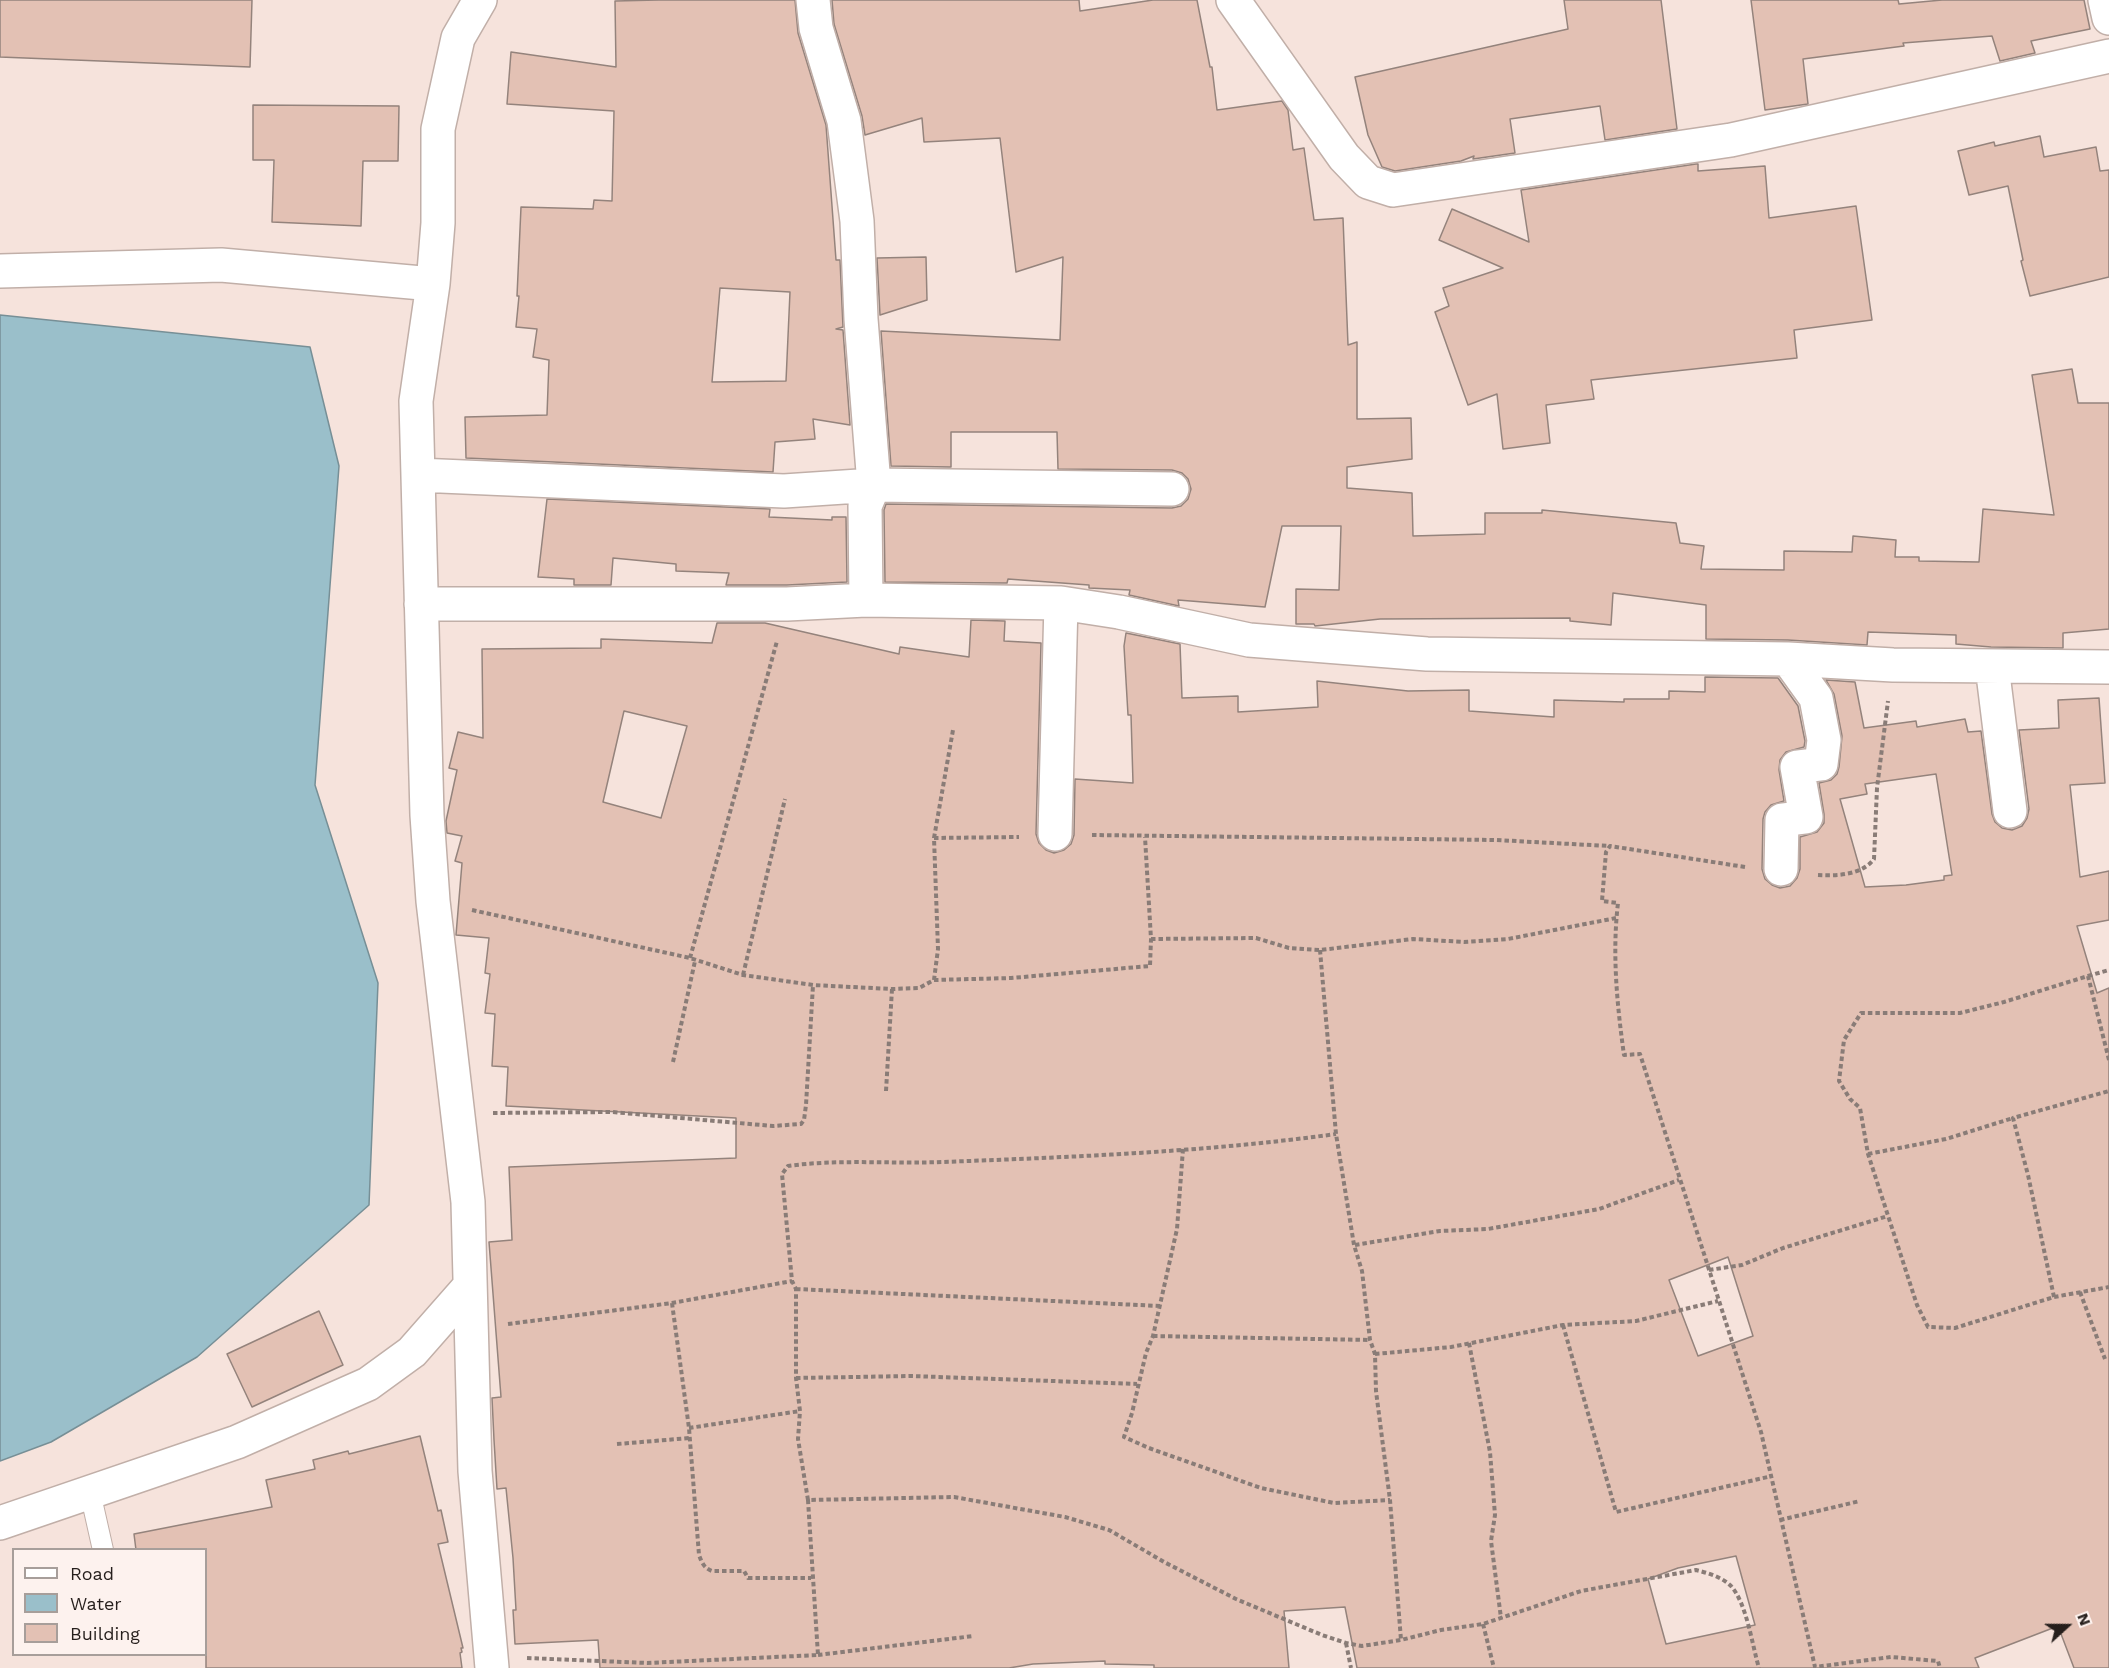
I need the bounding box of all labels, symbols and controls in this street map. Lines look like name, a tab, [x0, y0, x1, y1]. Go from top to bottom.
legend	[12, 1548, 207, 1656]
text: Road	[70, 1563, 114, 1584]
text: Water	[70, 1593, 122, 1614]
north arrow	[2037, 1596, 2097, 1656]
text: N	[2073, 1610, 2095, 1628]
text: Building	[70, 1623, 140, 1644]

